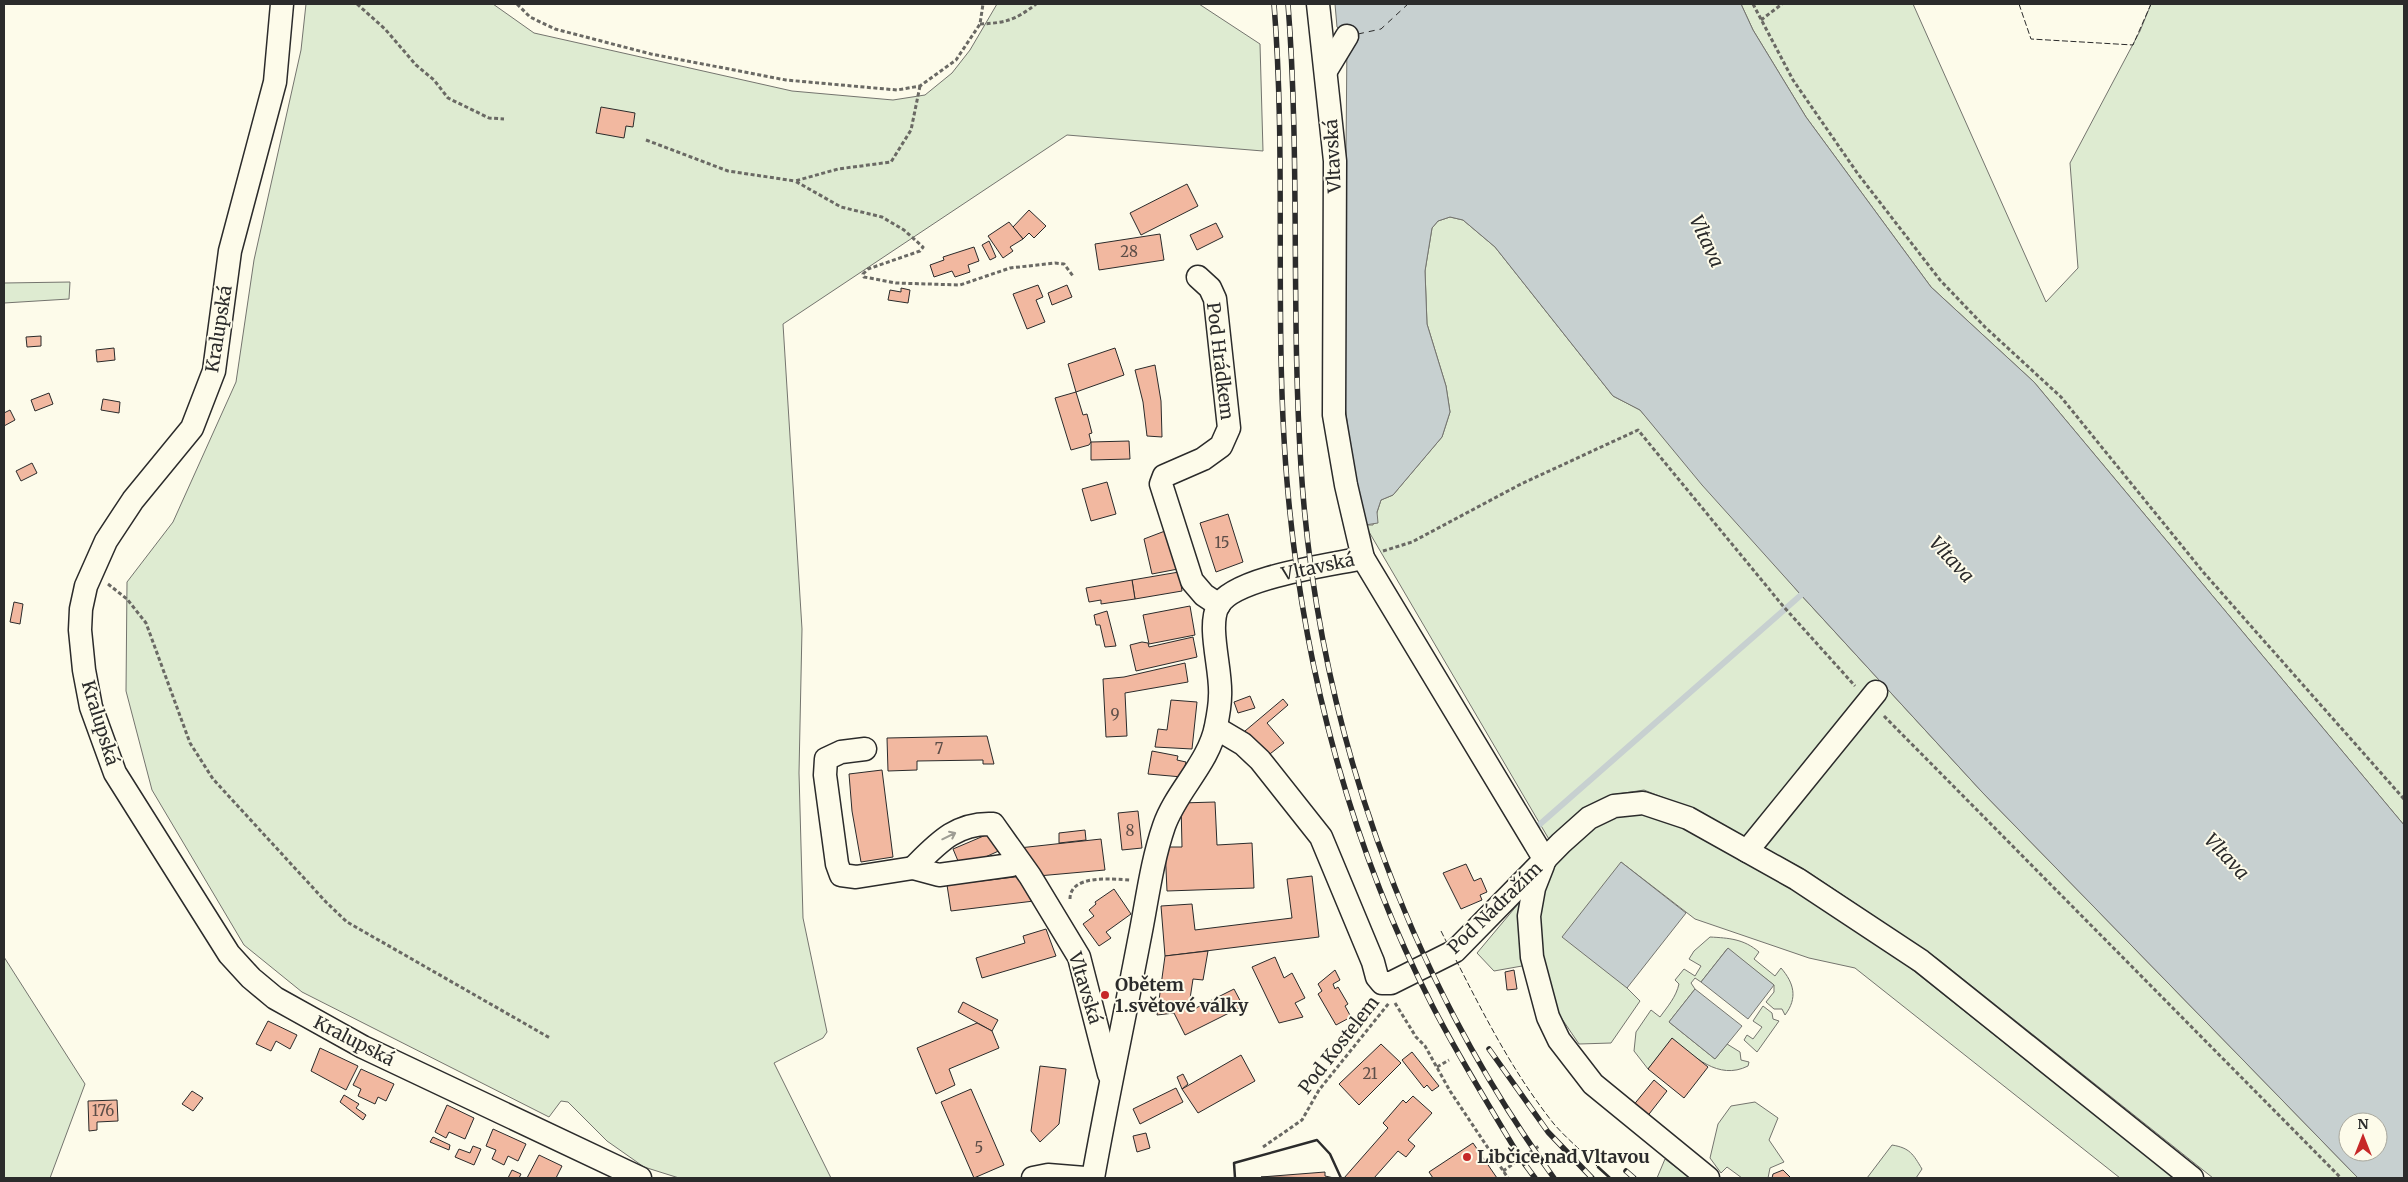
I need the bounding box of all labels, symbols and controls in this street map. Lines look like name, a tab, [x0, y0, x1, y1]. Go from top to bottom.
street label: Vltavská	[1319, 118, 1346, 195]
water label: Vltava	[1684, 211, 1730, 271]
house number: 28	[1120, 242, 1138, 261]
street label: Kralupská	[200, 283, 237, 374]
street label: Pod Hrádkem	[1202, 301, 1239, 421]
water label: Vltava	[1924, 531, 1980, 587]
house number: 15	[1214, 533, 1230, 552]
street label: Vltavská	[1278, 548, 1357, 586]
street label: Kralupská	[77, 678, 124, 769]
house number: 9	[1110, 705, 1120, 724]
house number: 7	[935, 739, 944, 758]
house number: 8	[1126, 821, 1135, 840]
water label: Vltava	[2199, 828, 2255, 884]
one-way arrow	[941, 831, 956, 840]
street label: Pod Nádražím	[1443, 857, 1547, 959]
street label: Vltavská	[1063, 948, 1107, 1027]
place label: Obětem 1.světové války	[1115, 973, 1249, 1017]
marker: Obětem 1.světové války	[1099, 989, 1111, 1001]
street label: Pod Kostelem	[1293, 991, 1384, 1098]
street label: Kralupská	[310, 1010, 399, 1071]
house number: 21	[1362, 1064, 1378, 1083]
house number: 176	[92, 1101, 114, 1120]
north arrow	[2338, 1112, 2388, 1162]
text: N	[2357, 1115, 2369, 1133]
house number: 5	[975, 1138, 983, 1157]
place label: Libčice nad Vltavou	[1477, 1145, 1650, 1168]
marker: Libčice nad Vltavou	[1461, 1151, 1473, 1163]

